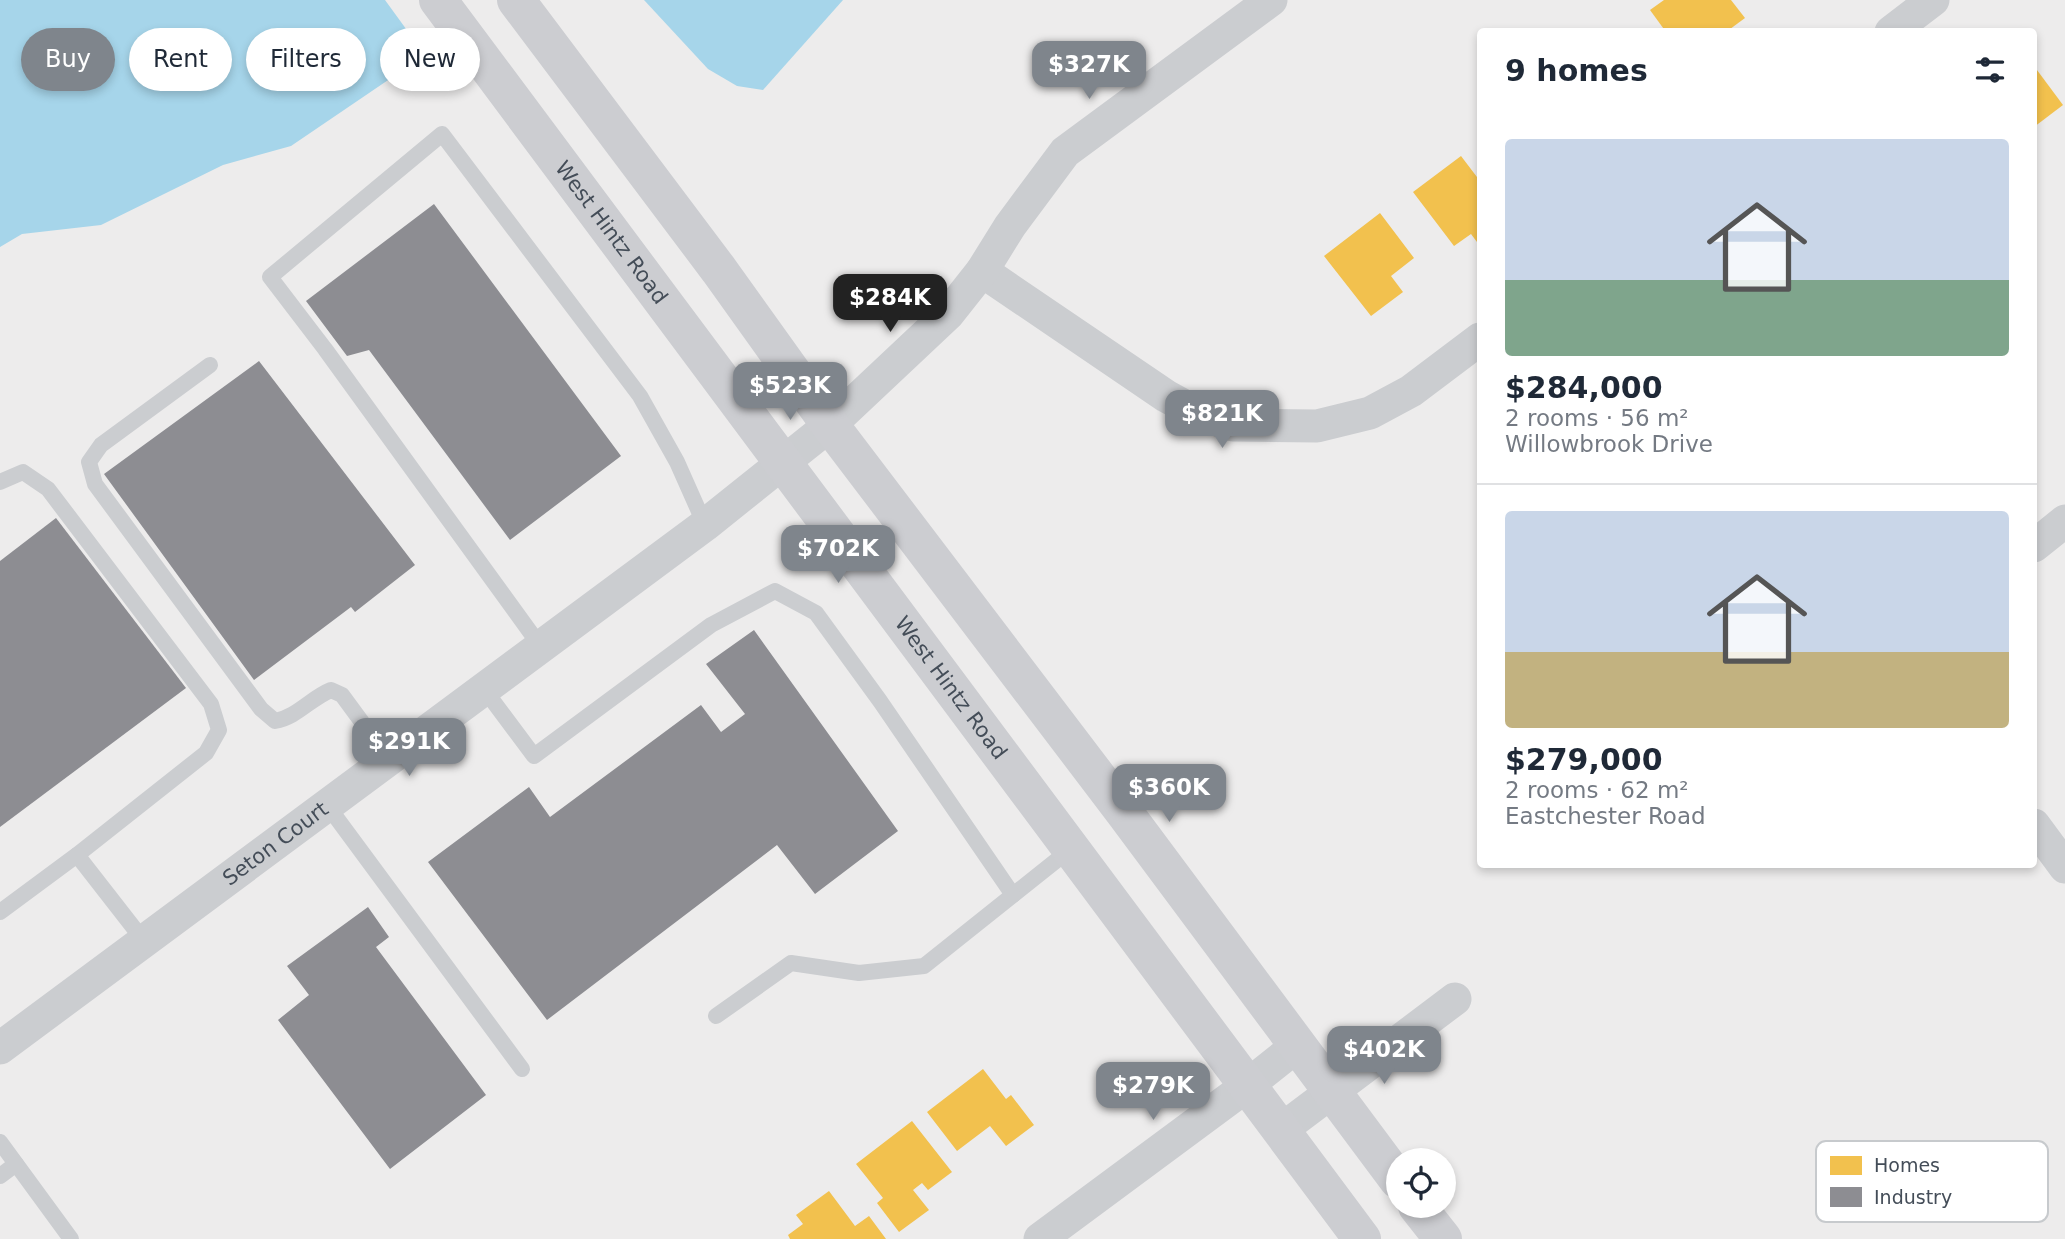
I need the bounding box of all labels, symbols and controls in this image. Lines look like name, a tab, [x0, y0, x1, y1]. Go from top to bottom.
chip: Buy	[21, 28, 115, 91]
chip: Rent	[129, 28, 232, 91]
chip: Filters	[246, 28, 366, 91]
chip: New	[380, 28, 480, 91]
pin: $327K	[1040, 42, 1138, 101]
text: $327K	[1048, 51, 1130, 77]
icon: filters	[1971, 51, 2009, 89]
text: 9 homes	[1505, 53, 1648, 88]
street label: West Hintz Road	[550, 156, 672, 309]
icon: home	[1694, 184, 1820, 310]
pin: $284K	[841, 274, 939, 334]
text: $284K	[849, 284, 931, 310]
pin: $523K	[741, 362, 839, 422]
text: $284,000	[1505, 370, 1663, 405]
text: $523K	[749, 372, 831, 398]
pin: $821K	[1173, 391, 1271, 450]
text: $821K	[1181, 400, 1263, 426]
text: 2 rooms · 56 m²	[1505, 405, 1689, 431]
text: Willowbrook Drive	[1505, 431, 1713, 457]
pin: $702K	[789, 526, 887, 585]
text: $702K	[797, 535, 879, 561]
icon: home	[1694, 556, 1820, 682]
street label: West Hintz Road	[890, 612, 1012, 764]
pin: $291K	[360, 718, 458, 778]
text: $291K	[368, 728, 450, 754]
text: $279,000	[1505, 742, 1663, 777]
pin: $360K	[1120, 764, 1218, 824]
text: $360K	[1128, 774, 1210, 800]
text: 2 rooms · 62 m²	[1505, 777, 1689, 803]
street label: Seton Court	[218, 797, 333, 891]
text: Eastchester Road	[1505, 803, 1706, 829]
pin: $402K	[1335, 1026, 1433, 1086]
text: $402K	[1343, 1036, 1425, 1062]
pin: $279K	[1104, 1062, 1202, 1122]
text: $279K	[1112, 1072, 1194, 1098]
legend	[1816, 1141, 2048, 1222]
map controls	[1386, 1148, 1456, 1218]
button: locate	[1386, 1148, 1456, 1218]
text: Homes	[1874, 1154, 1940, 1176]
text: Industry	[1874, 1186, 1952, 1208]

